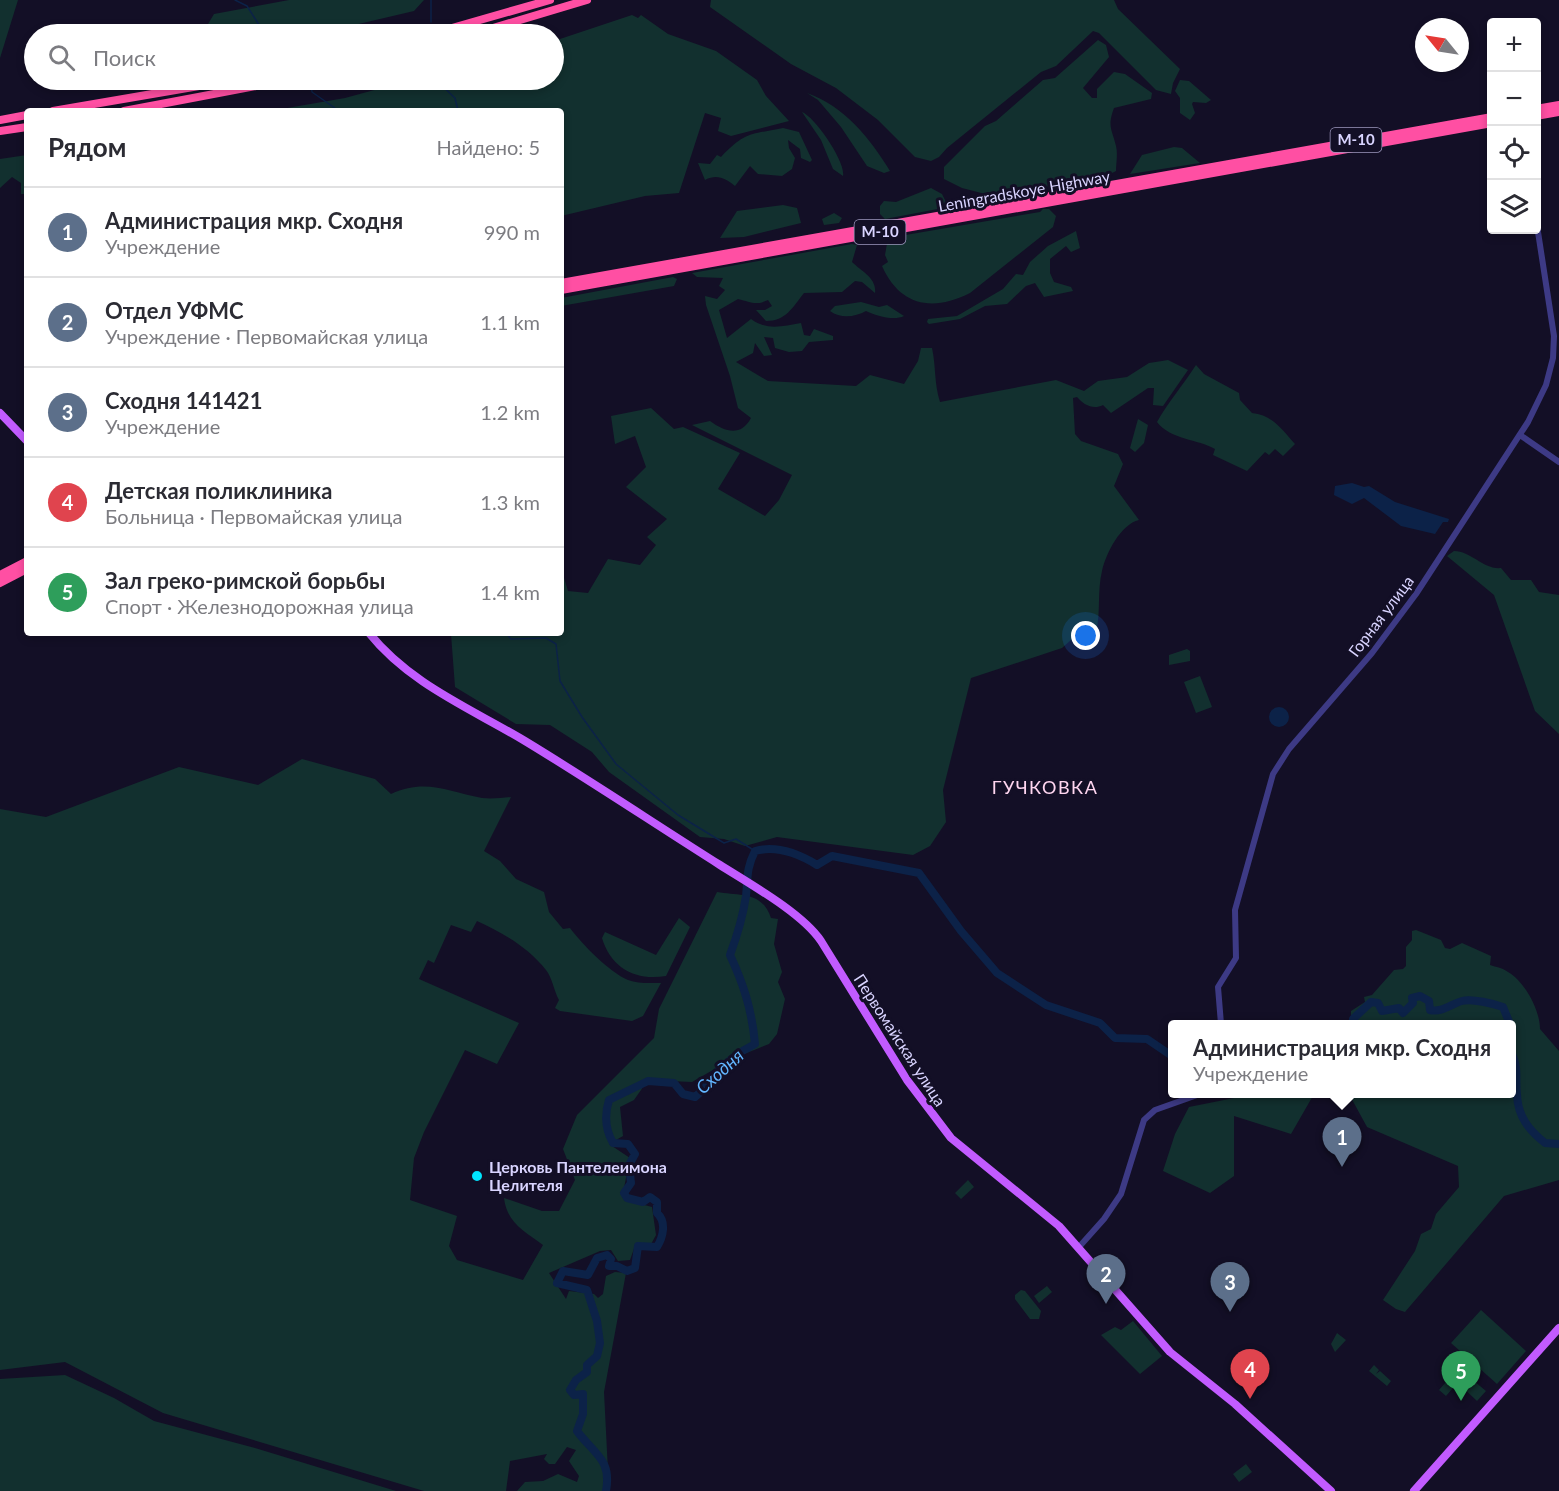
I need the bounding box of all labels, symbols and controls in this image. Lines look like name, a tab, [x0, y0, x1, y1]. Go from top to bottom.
north arrow	[1415, 18, 1469, 72]
map controls	[1487, 18, 1541, 234]
button: +	[1487, 18, 1541, 72]
search box	[24, 24, 564, 90]
icon: search	[45, 41, 78, 74]
text: Поиск	[93, 44, 156, 71]
button: −	[1487, 72, 1541, 126]
button: locate	[1487, 126, 1541, 180]
road number: М-10	[1330, 128, 1382, 152]
text: Рядом	[48, 131, 126, 163]
text: Найдено: 5	[437, 135, 540, 159]
street label: Leningradskoye Highway	[936, 166, 1112, 215]
button: layers	[1487, 180, 1541, 234]
text: Администрация мкр. Сходня	[105, 207, 403, 234]
text: 1	[62, 220, 73, 244]
text: 990 m	[484, 220, 540, 244]
road number: М-10	[854, 220, 906, 244]
text: Учреждение	[105, 234, 220, 258]
text: Отдел УФМС	[105, 297, 243, 324]
text: 2	[62, 310, 73, 334]
text: 1.1 km	[480, 310, 540, 334]
text: Учреждение · Первомайская улица	[105, 324, 428, 348]
text: Сходня 141421	[105, 387, 262, 414]
text: 3	[62, 400, 73, 424]
text: 1.2 km	[480, 400, 540, 424]
text: Учреждение	[105, 414, 220, 438]
text: Детская поликлиника	[105, 477, 332, 504]
text: 4	[62, 490, 73, 514]
text: 1.3 km	[480, 490, 540, 514]
text: Больница · Первомайская улица	[105, 504, 402, 528]
text: Зал греко-римской борьбы	[105, 567, 385, 594]
street label: Горная улица	[1344, 571, 1417, 660]
text: 5	[62, 580, 73, 604]
text: 1.4 km	[480, 580, 540, 604]
text: Спорт · Железнодорожная улица	[105, 594, 414, 618]
your location	[1071, 621, 1100, 650]
district label: ГУЧКОВКА	[992, 776, 1098, 798]
street label: Первомайская улица	[851, 970, 950, 1109]
popup	[1168, 1020, 1516, 1098]
text: Администрация мкр. Сходня	[1193, 1034, 1491, 1061]
water label: Сходня	[691, 1044, 748, 1098]
text: Учреждение	[1193, 1061, 1308, 1085]
pin: 1	[1322, 1118, 1362, 1167]
place label: Церковь Пантелеимона Целителя	[489, 1157, 667, 1194]
marker: Церковь Пантелеимона Целителя	[470, 1169, 484, 1183]
pin: 2	[1086, 1254, 1126, 1304]
pin: 3	[1210, 1262, 1250, 1312]
pin: 4	[1230, 1350, 1270, 1399]
pin: 5	[1442, 1352, 1480, 1401]

